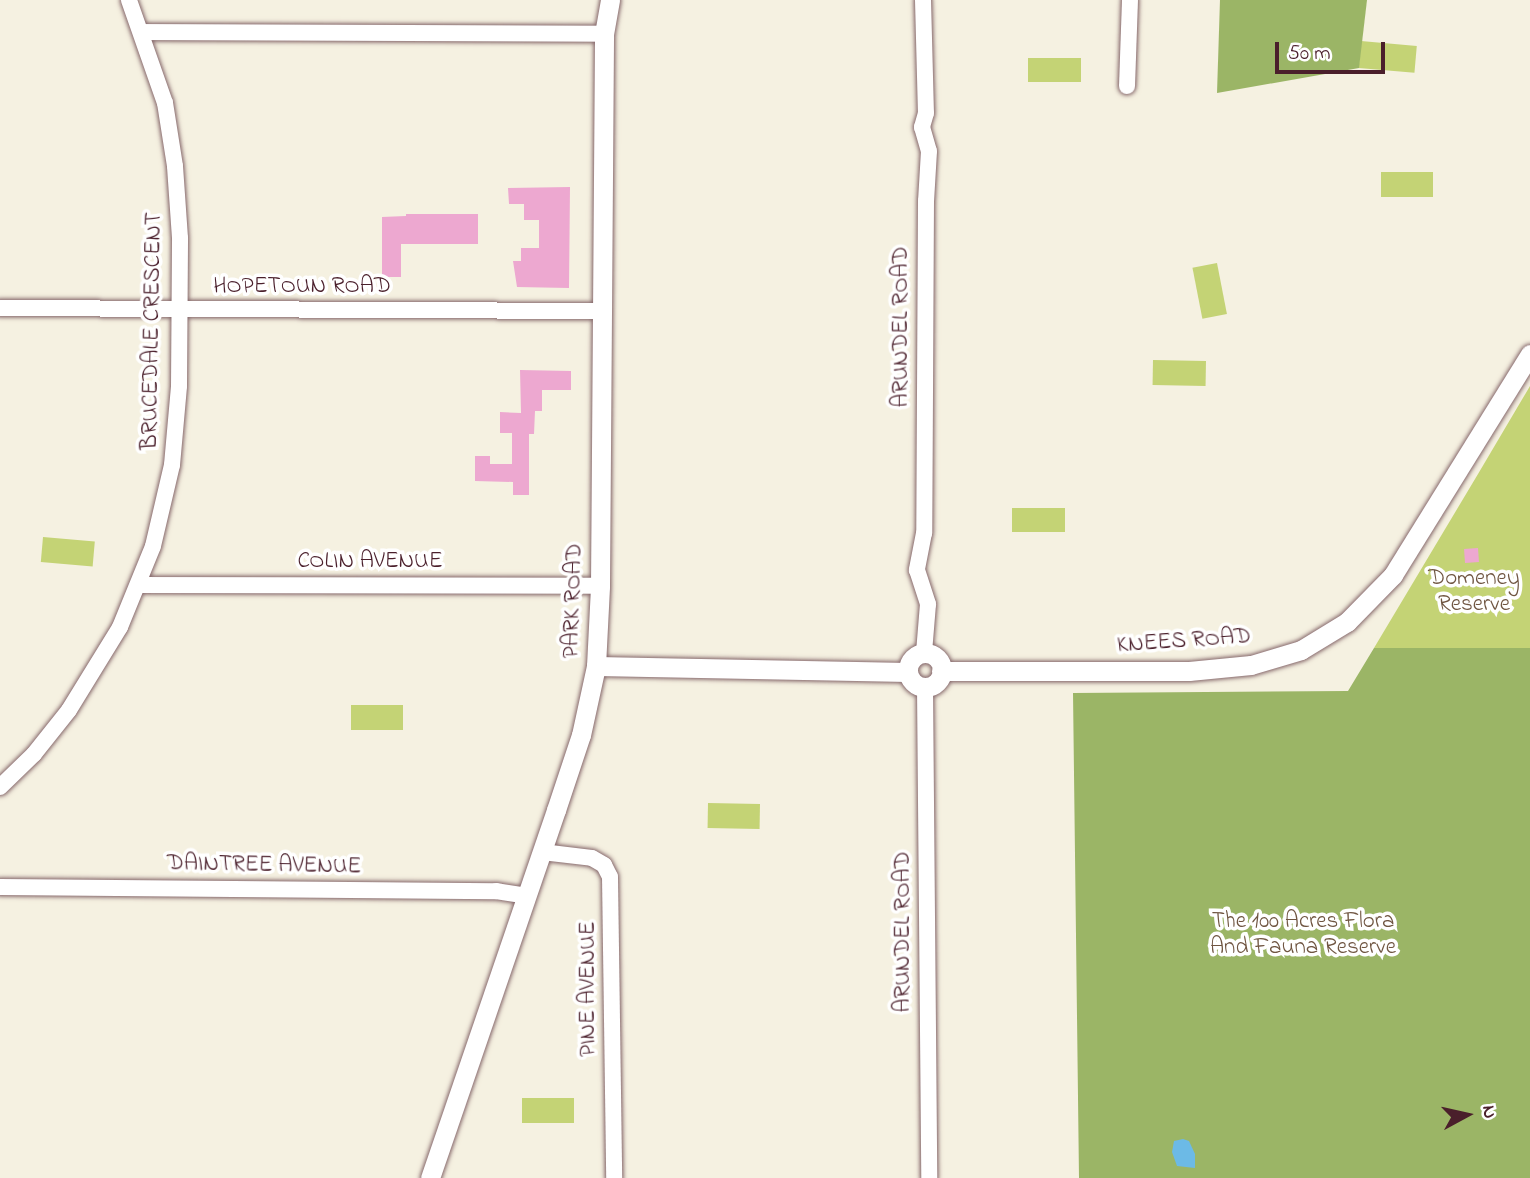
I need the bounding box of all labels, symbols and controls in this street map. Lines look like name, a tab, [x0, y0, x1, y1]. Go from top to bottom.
scale bar	[1278, 28, 1388, 72]
text: 50 m	[1288, 39, 1331, 69]
street label: BRUCEDALE CRESCENT	[137, 212, 169, 450]
street label: ARUNDEL ROAD	[888, 246, 916, 408]
street label: HOPETOUN ROAD	[213, 273, 391, 301]
street label: PARK ROAD	[558, 543, 590, 659]
street label: COLIN AVENUE	[297, 548, 443, 576]
park label: Domeney Reserve	[1428, 565, 1520, 619]
street label: KNEES ROAD	[1116, 624, 1252, 660]
street label: DAINTREE AVENUE	[167, 851, 361, 881]
street label: ARUNDEL ROAD	[890, 851, 918, 1013]
park label: The 100 Acres Flora And Fauna Reserve	[1210, 908, 1396, 962]
street label: PINE AVENUE	[575, 921, 603, 1057]
north arrow	[1432, 1080, 1502, 1150]
text: N	[1474, 1104, 1503, 1120]

